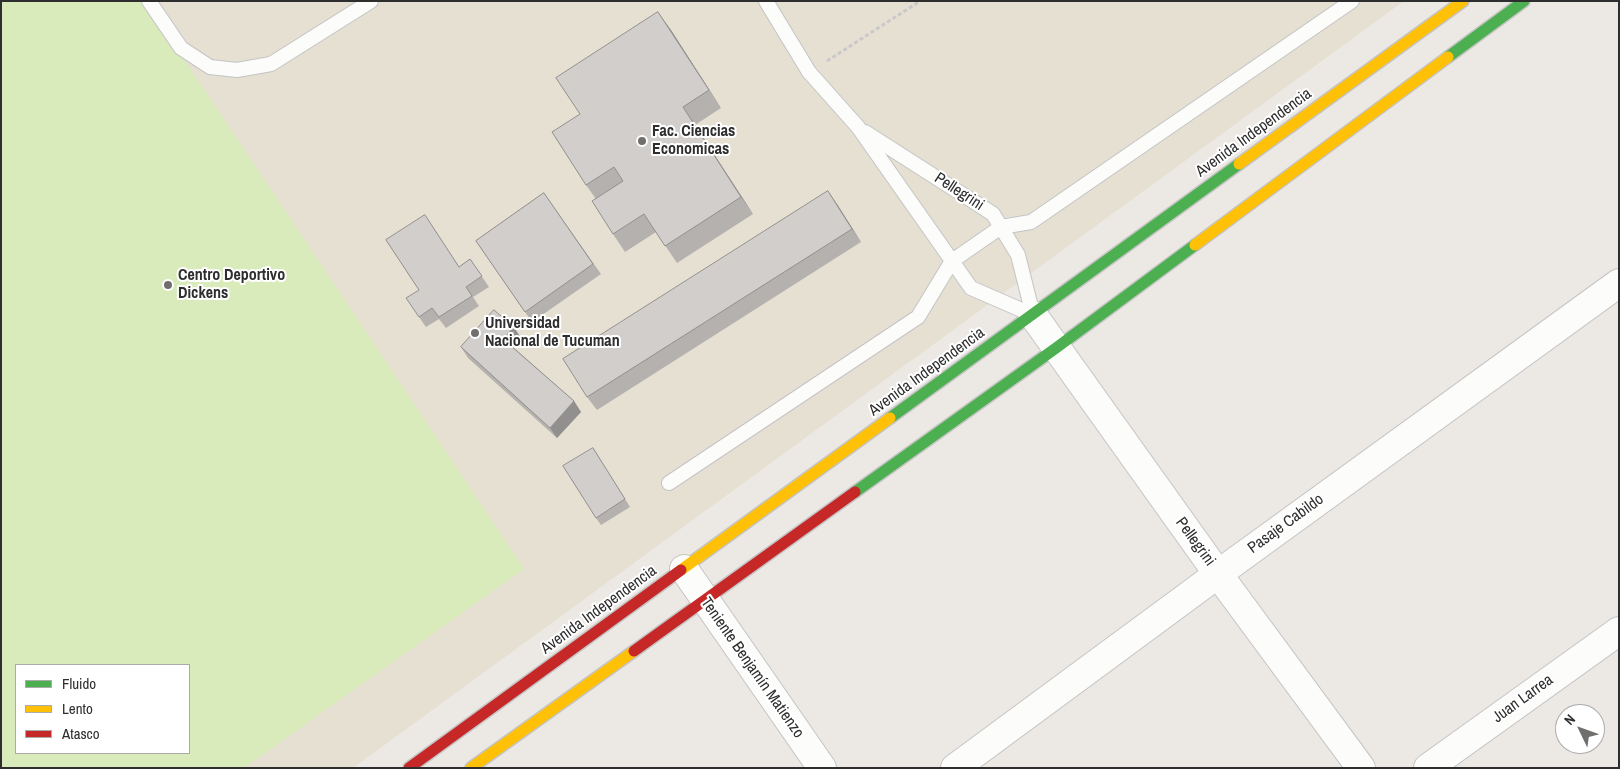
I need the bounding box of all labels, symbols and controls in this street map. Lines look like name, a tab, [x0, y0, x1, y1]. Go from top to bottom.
street label: Avenida Independencia	[1192, 85, 1316, 181]
place label: Fac. Ciencias Economicas	[652, 122, 735, 160]
marker: Fac. Ciencias Economicas	[636, 135, 648, 147]
street label: Pellegrini	[931, 169, 987, 215]
place label: Centro Deportivo Dickens	[178, 266, 285, 304]
marker: Centro Deportivo Dickens	[162, 279, 174, 291]
place label: Universidad Nacional de Tucuman	[485, 314, 620, 352]
street label: Avenida Independencia	[865, 324, 989, 420]
marker: Universidad Nacional de Tucuman	[469, 327, 481, 339]
street label: Pasaje Cabildo	[1244, 490, 1328, 558]
street label: Pellegrini	[1171, 514, 1219, 570]
street label: Avenida Independencia	[537, 562, 661, 658]
street label: Teniente Benjamín Matienzo	[696, 594, 808, 742]
legend	[15, 664, 190, 754]
street label: Juan Larrea	[1489, 671, 1557, 727]
text: Fluido	[62, 673, 96, 694]
text: Lento	[62, 698, 93, 719]
north arrow	[1555, 704, 1605, 754]
text: N	[1560, 711, 1579, 729]
text: Atasco	[62, 723, 100, 744]

